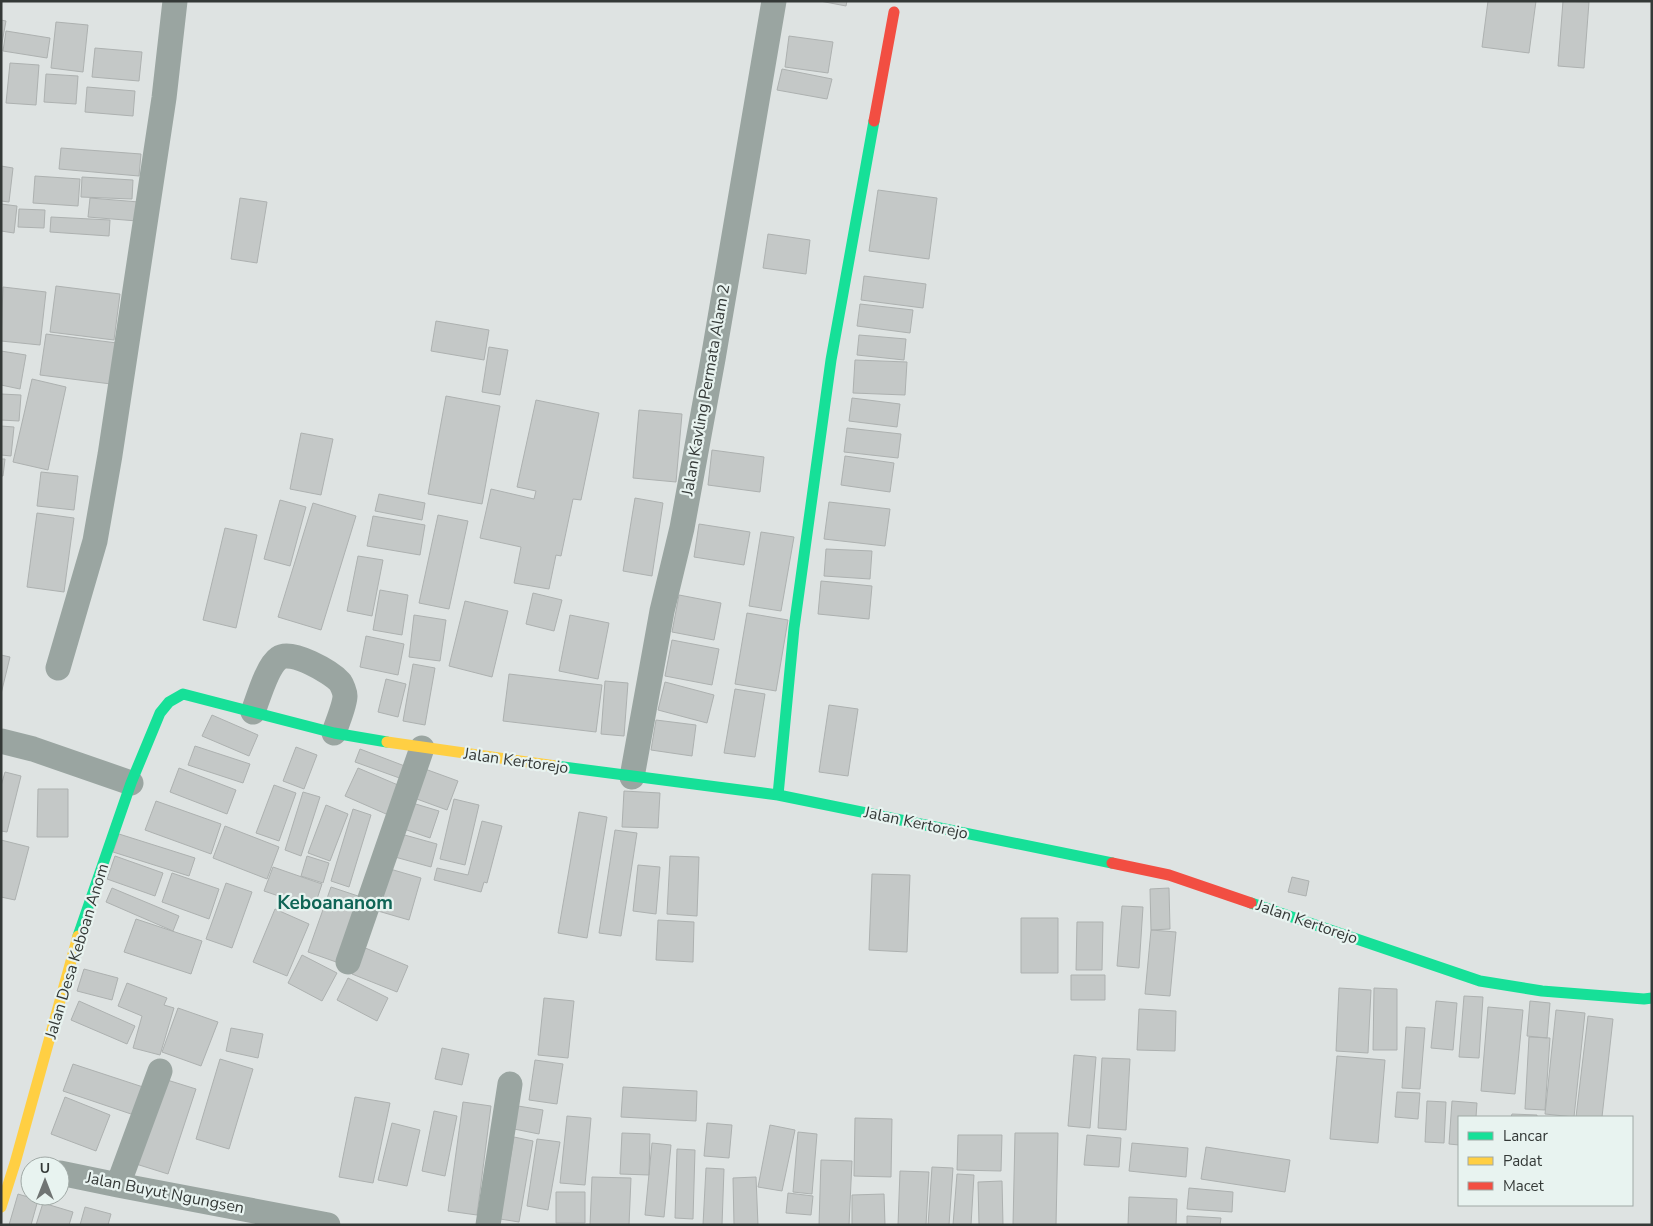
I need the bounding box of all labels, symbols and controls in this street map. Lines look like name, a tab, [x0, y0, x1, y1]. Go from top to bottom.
street label: Jalan Kavling Permata Alam 2	[676, 283, 735, 498]
street label: Jalan Kertorejo	[461, 743, 570, 779]
street label: Jalan Kertorejo	[861, 801, 970, 845]
street label: Jalan Desa Keboan Anom	[40, 861, 114, 1042]
district label: Keboananom	[277, 890, 393, 916]
street label: Jalan Kertorejo	[1252, 894, 1361, 950]
legend	[1458, 1116, 1633, 1206]
text: Lancar	[1503, 1126, 1548, 1146]
text: Padat	[1503, 1151, 1543, 1171]
north arrow	[20, 1156, 70, 1206]
text: U	[40, 1159, 50, 1178]
street label: Jalan Buyut Ngungsen	[83, 1167, 246, 1219]
text: Macet	[1503, 1176, 1545, 1196]

